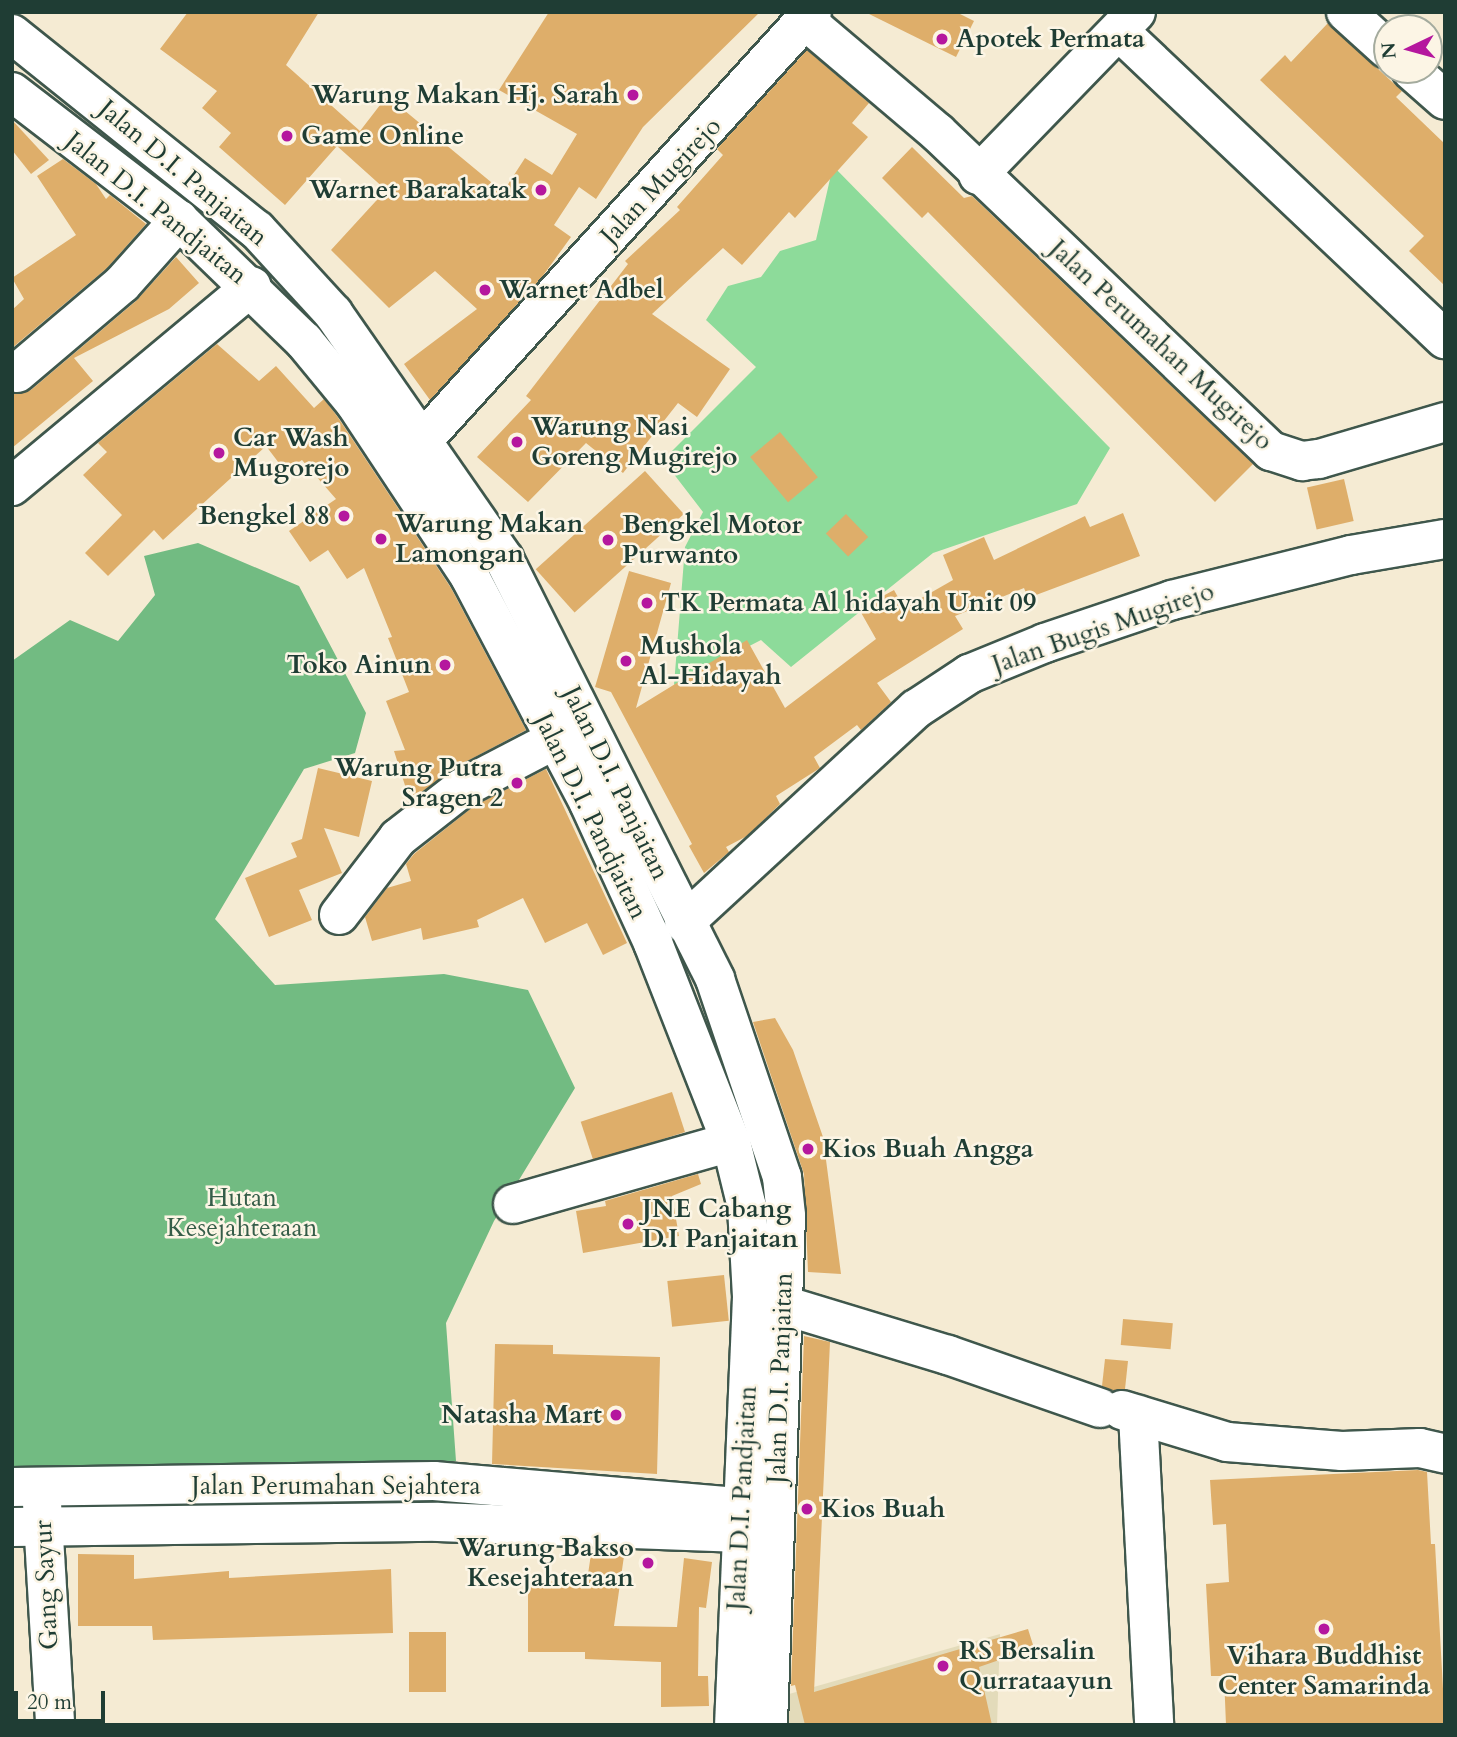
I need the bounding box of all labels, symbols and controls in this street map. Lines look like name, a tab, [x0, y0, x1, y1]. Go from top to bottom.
north arrow	[1373, 14, 1443, 84]
place label: Apotek Permata	[956, 23, 1145, 55]
marker: Apotek Permata	[934, 31, 950, 47]
text: N	[1375, 41, 1403, 60]
place label: Warung Makan Hj. Sarah	[312, 79, 619, 111]
marker: Warung Makan Hj. Sarah	[625, 87, 641, 103]
street label: Jalan D.I. Panjaitan	[92, 93, 274, 253]
street label: Jalan Mugirejo	[594, 111, 728, 251]
place label: Game Online	[301, 120, 464, 152]
street label: Jalan D.I. Pandjaitan	[59, 125, 253, 291]
marker: Game Online	[279, 128, 295, 144]
place label: Warnet Barakatak	[309, 174, 527, 206]
marker: Warnet Barakatak	[533, 182, 549, 198]
street label: Jalan Perumahan Mugirejo	[1043, 233, 1279, 457]
place label: Warnet Adbel	[499, 274, 664, 306]
marker: Warnet Adbel	[477, 282, 493, 298]
place label: Warung Nasi Goreng Mugirejo	[531, 411, 738, 472]
place label: Car Wash Mugorejo	[233, 422, 350, 484]
marker: Warung Nasi Goreng Mugirejo	[509, 434, 525, 450]
marker: Car Wash Mugorejo	[211, 445, 227, 461]
place label: Bengkel 88	[198, 500, 330, 532]
marker: Bengkel 88	[336, 508, 352, 524]
place label: Warung Makan Lamongan	[395, 508, 583, 570]
place label: Bengkel Motor Purwanto	[622, 509, 802, 570]
marker: Warung Makan Lamongan	[373, 531, 389, 547]
marker: Bengkel Motor Purwanto	[600, 532, 616, 548]
street label: Jalan Bugis Mugirejo	[988, 575, 1218, 681]
place label: TK Permata Al hidayah Unit 09	[661, 587, 1036, 619]
marker: TK Permata Al hidayah Unit 09	[639, 595, 655, 611]
place label: Mushola Al-Hidayah	[640, 630, 781, 692]
place label: Toko Ainun	[287, 649, 431, 681]
marker: Mushola Al-Hidayah	[618, 653, 634, 669]
marker: Toko Ainun	[437, 657, 453, 673]
street label: Jalan D.I. Panjaitan	[556, 681, 676, 885]
street label: Jalan D.I. Pandjaitan	[528, 708, 654, 924]
place label: Warung Putra Sragen 2	[334, 752, 503, 814]
marker: Warung Putra Sragen 2	[509, 775, 525, 791]
place label: Kios Buah Angga	[822, 1133, 1034, 1165]
marker: Kios Buah Angga	[800, 1141, 816, 1157]
park label: Hutan Kesejahteraan	[166, 1182, 318, 1244]
place label: JNE Cabang D.I Panjaitan	[642, 1193, 798, 1254]
marker: JNE Cabang D.I Panjaitan	[620, 1216, 636, 1232]
street label: Jalan D.I. Panjaitan	[761, 1272, 799, 1484]
street label: Jalan D.I. Pandjaitan	[721, 1385, 763, 1611]
place label: Natasha Mart	[441, 1399, 602, 1431]
marker: Natasha Mart	[608, 1407, 624, 1423]
street label: Jalan Perumahan Sejahtera	[191, 1470, 481, 1502]
place label: Kios Buah	[821, 1493, 945, 1525]
marker: Kios Buah	[799, 1501, 815, 1517]
street label: Gang Sayur	[27, 1519, 65, 1651]
place label: Warung Bakso Kesejahteraan	[457, 1532, 634, 1594]
marker: Warung Bakso Kesejahteraan	[640, 1555, 656, 1571]
marker: Vihara Buddhist Center Samarinda	[1316, 1621, 1332, 1637]
place label: RS Bersalin Qurrataayun	[959, 1635, 1113, 1696]
place label: Vihara Buddhist Center Samarinda	[1218, 1640, 1430, 1702]
marker: RS Bersalin Qurrataayun	[933, 1656, 953, 1676]
scale bar	[18, 1678, 108, 1722]
text: 20 m	[27, 1688, 72, 1717]

